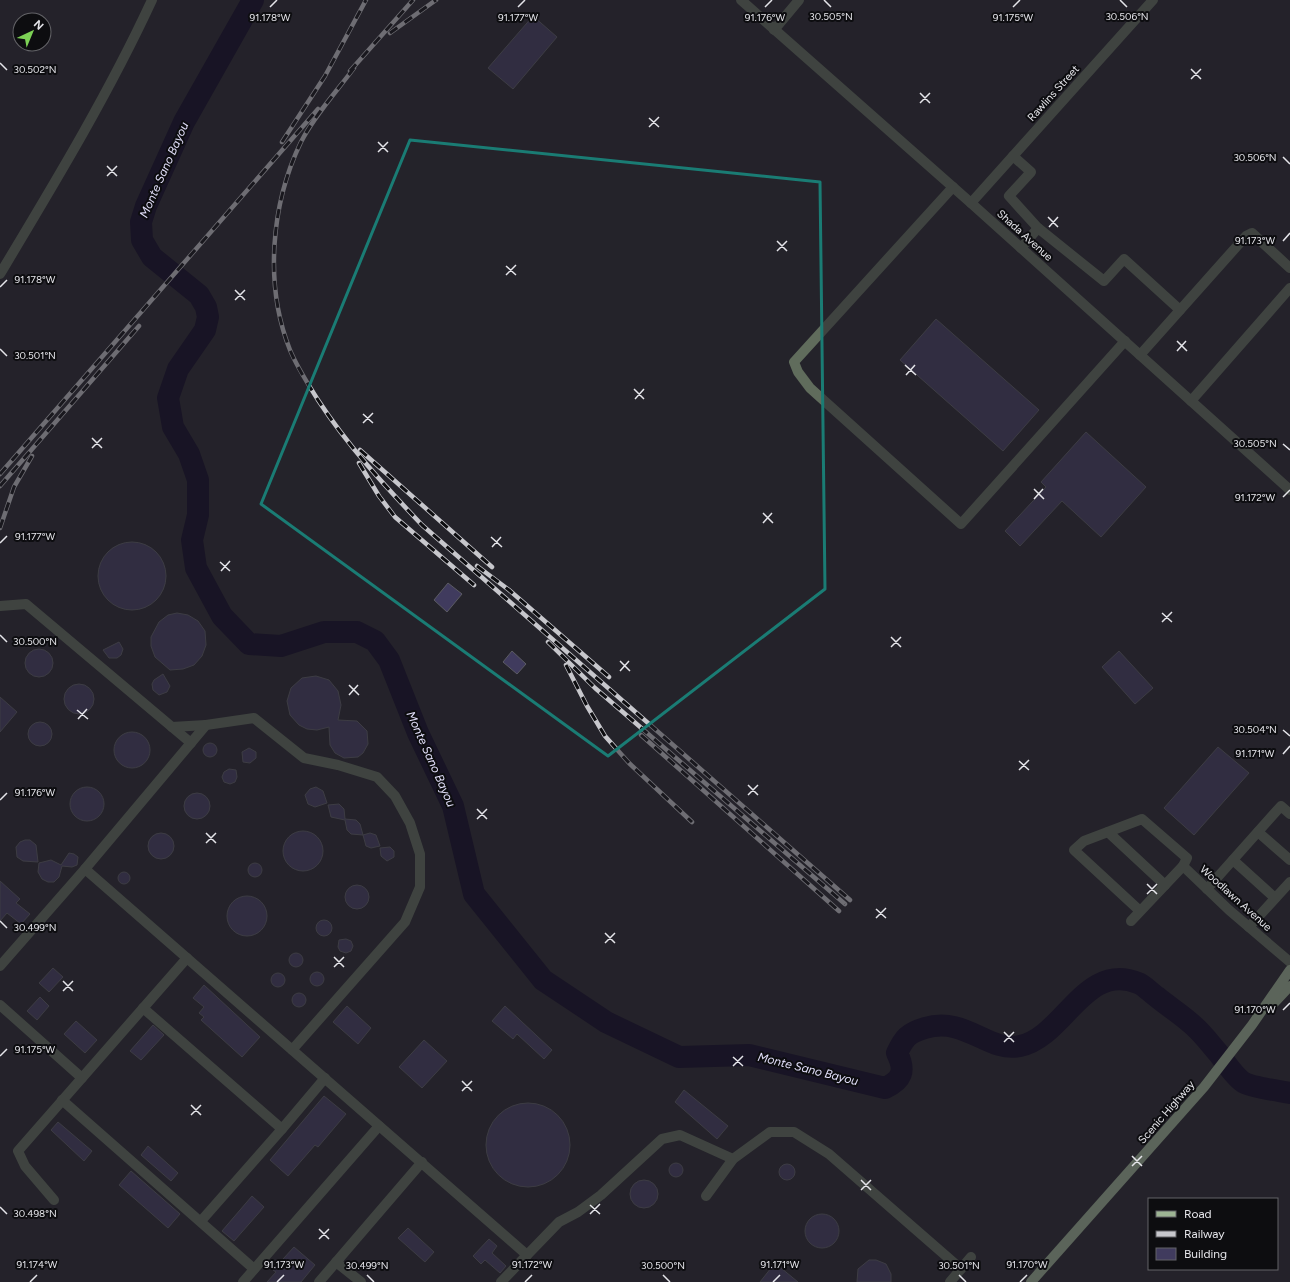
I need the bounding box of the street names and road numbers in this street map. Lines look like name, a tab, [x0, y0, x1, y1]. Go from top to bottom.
street label: Rawlins Street	[1025, 63, 1082, 124]
street label: Shada Avenue	[994, 207, 1055, 264]
street label: Woodlawn Avenue	[1197, 863, 1274, 934]
street label: Scenic Highway	[1135, 1078, 1197, 1146]

